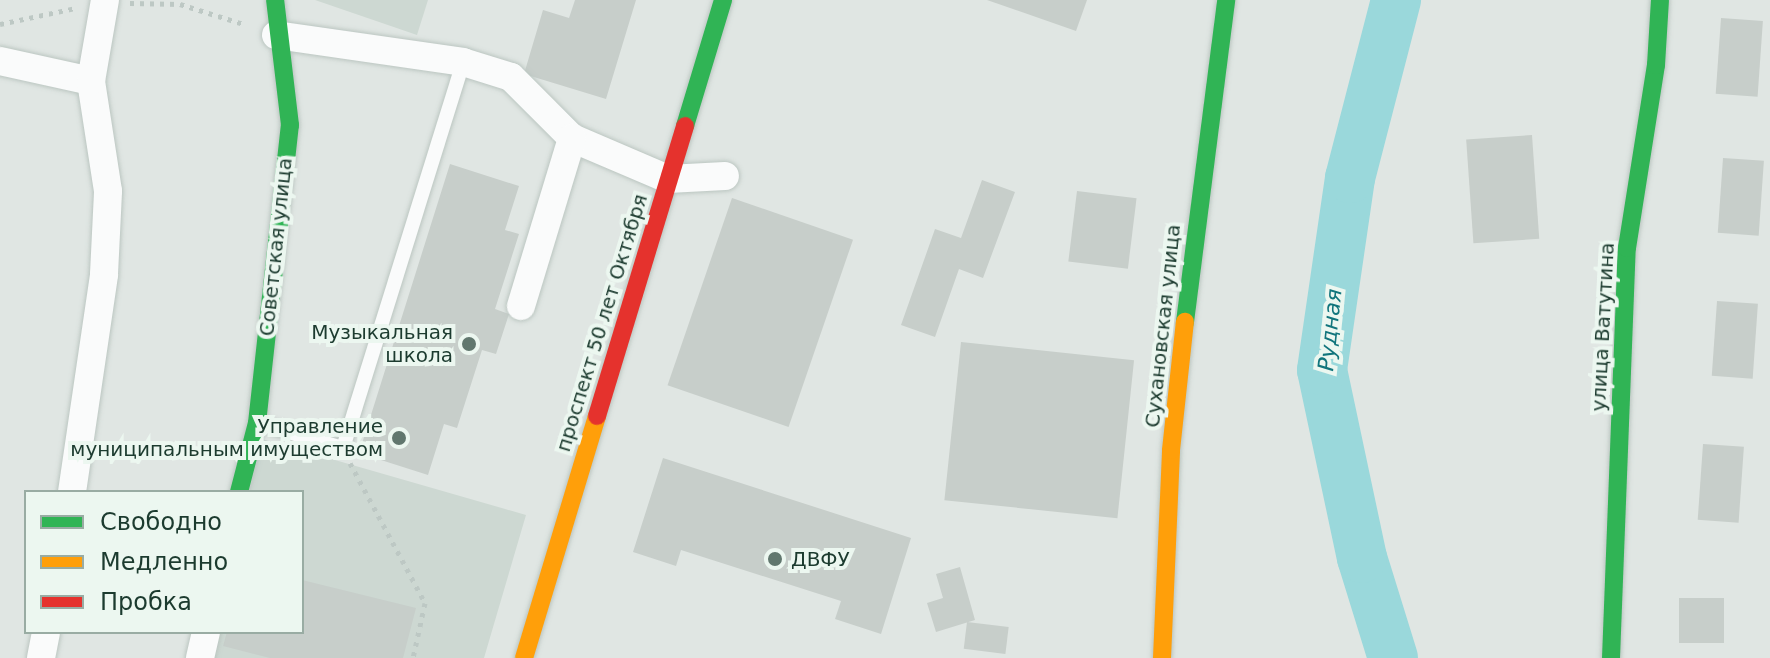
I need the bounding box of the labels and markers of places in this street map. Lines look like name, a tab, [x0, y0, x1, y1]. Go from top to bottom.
place label: Музыкальная школа	[311, 320, 453, 367]
marker: Музыкальная школа	[460, 335, 478, 353]
place label: Управление муниципальным имуществом	[70, 414, 383, 461]
marker: Управление муниципальным имуществом	[390, 429, 408, 447]
place label: ДВФУ	[791, 547, 850, 571]
marker: ДВФУ	[766, 550, 784, 568]

